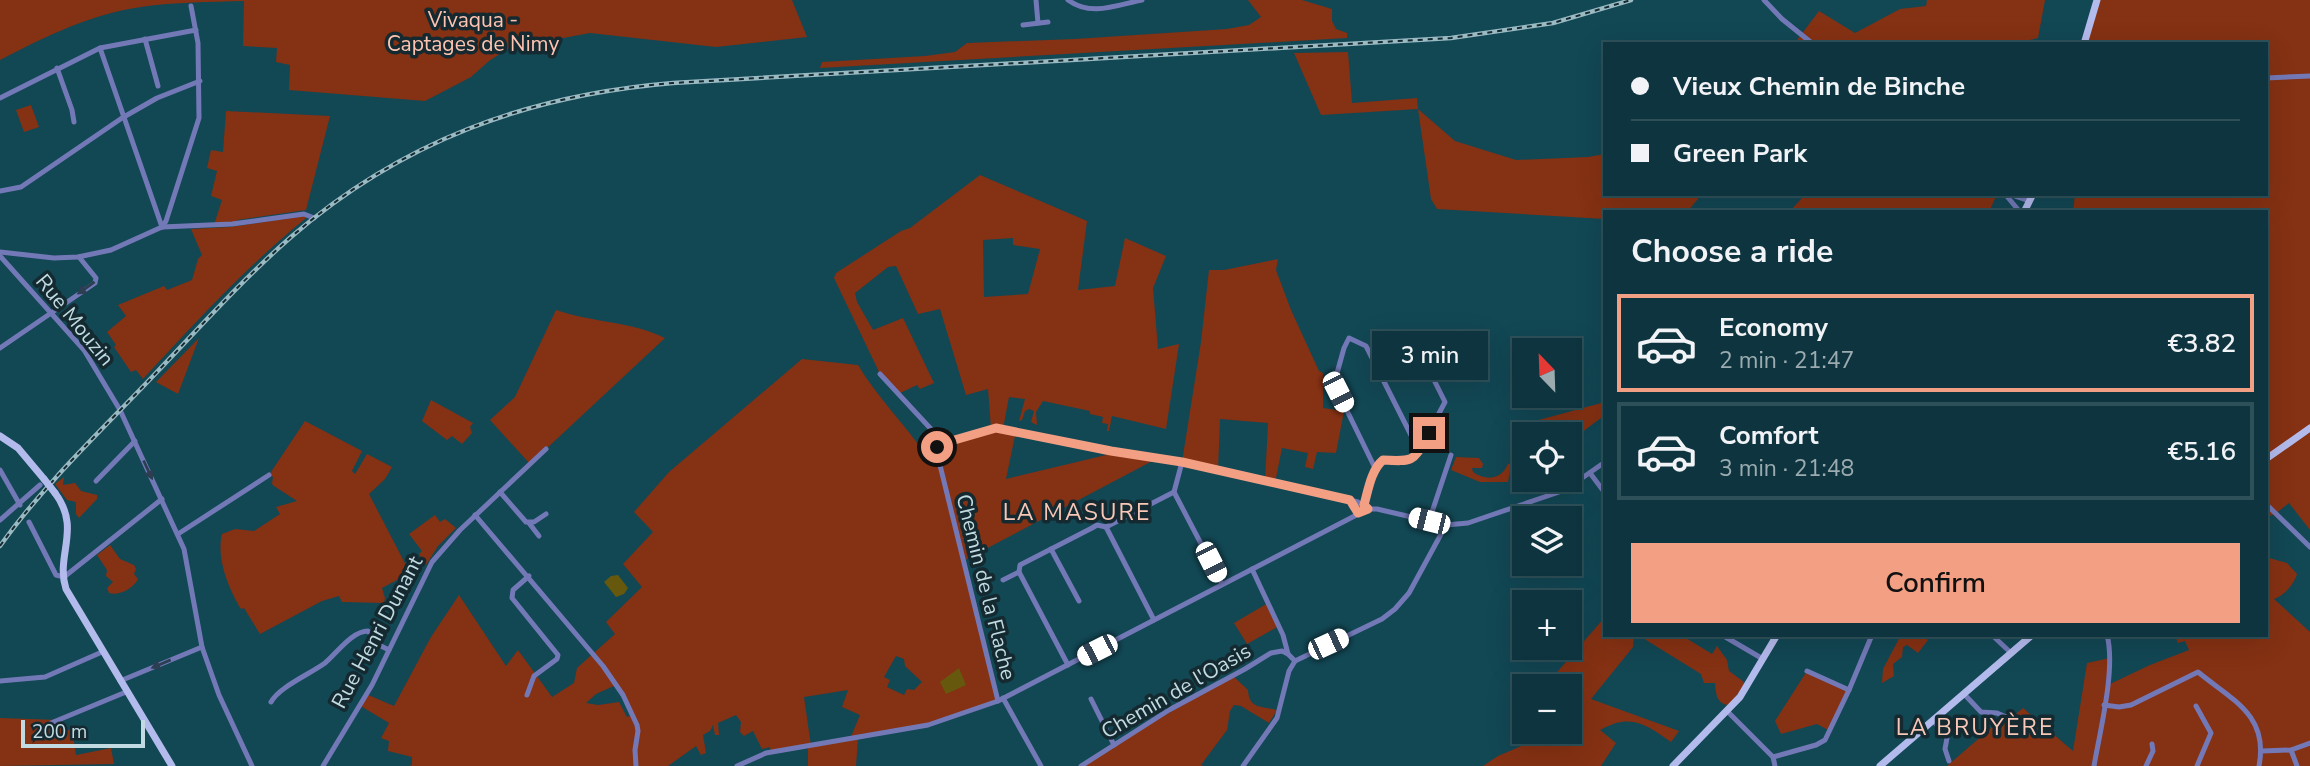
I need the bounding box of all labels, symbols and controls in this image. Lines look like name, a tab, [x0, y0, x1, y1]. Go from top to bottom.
park label: Vivaqua - Captages de Nimy	[387, 6, 559, 58]
text: Vieux Chemin de Binche	[1673, 69, 1965, 104]
text: Green Park	[1673, 136, 1807, 171]
text: Choose a ride	[1631, 230, 1833, 273]
street label: Rue Mouzin	[29, 268, 121, 372]
one-way arrow	[77, 281, 95, 295]
text: Economy	[1719, 310, 1828, 345]
icon: car	[1635, 312, 1698, 375]
text: €3.82	[2167, 326, 2236, 361]
callout: 3 min	[1371, 332, 1487, 380]
north arrow	[1512, 338, 1582, 408]
map controls	[1512, 338, 1582, 744]
text: 3 min	[1401, 340, 1459, 371]
text: 2 min · 21:47	[1719, 345, 1854, 376]
car	[1320, 369, 1357, 415]
route end	[1413, 417, 1445, 449]
text: Comfort	[1719, 418, 1819, 453]
icon: car	[1635, 420, 1698, 483]
button: locate	[1512, 422, 1582, 492]
route start	[921, 431, 953, 463]
text: €5.16	[2167, 434, 2236, 469]
text: 3 min · 21:48	[1719, 453, 1854, 484]
one-way arrow	[143, 460, 154, 480]
street label: Chemin de la Flache	[949, 491, 1023, 683]
district label: LA MASURE	[1003, 497, 1151, 528]
car	[1407, 506, 1452, 536]
button: layers	[1512, 506, 1582, 576]
car	[1193, 539, 1230, 585]
button: Confirm	[1631, 543, 2240, 623]
street label: Rue Henri Dunant	[325, 550, 429, 713]
button: +	[1512, 590, 1582, 660]
car	[1305, 626, 1352, 662]
car	[1074, 631, 1121, 669]
street label: Chemin de l'Oasis	[1096, 637, 1256, 745]
one-way arrow	[150, 658, 171, 669]
button: −	[1512, 674, 1582, 744]
district label: LA BRUYÈRE	[1896, 712, 2054, 743]
scale bar	[21, 717, 145, 749]
text: 200 m	[32, 719, 87, 745]

